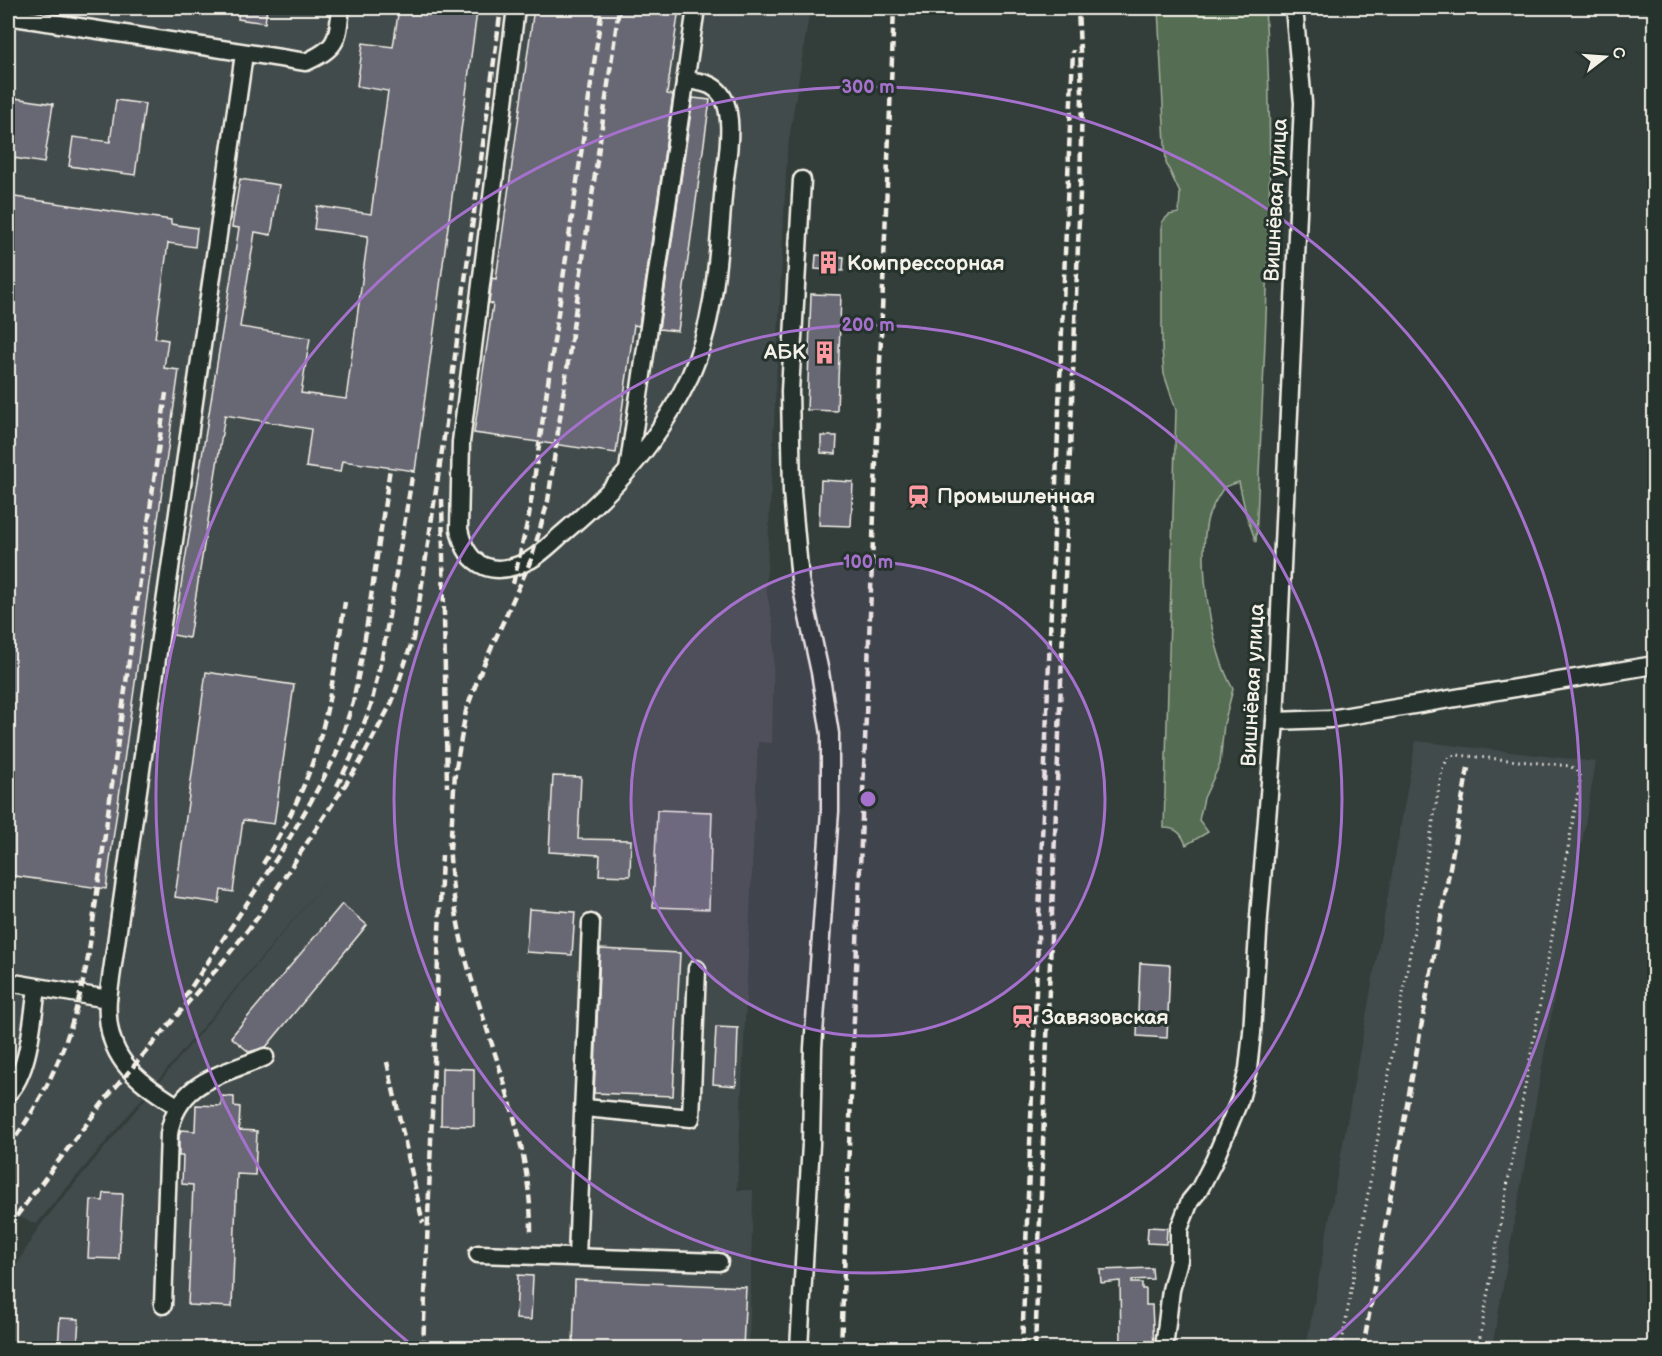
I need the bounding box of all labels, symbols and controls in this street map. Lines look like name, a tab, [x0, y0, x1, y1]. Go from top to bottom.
north arrow	[1575, 27, 1635, 87]
text: С	[1607, 45, 1629, 61]
text: 300 m	[841, 77, 895, 98]
street label: Вишнёвая улица	[1259, 117, 1293, 282]
building icon: Компрессорная	[816, 250, 842, 276]
place label: Компрессорная	[847, 251, 1005, 276]
text: 200 m	[841, 315, 895, 336]
building icon: АБК	[811, 339, 837, 365]
place label: АБК	[763, 340, 807, 365]
station icon: Промышленная	[906, 483, 932, 509]
place label: Промышленная	[937, 484, 1095, 509]
text: 100 m	[843, 552, 893, 573]
street label: Вишнёвая улица	[1236, 602, 1270, 767]
centre of rings	[858, 789, 878, 809]
station icon: Завязовская	[1010, 1004, 1036, 1030]
place label: Завязовская	[1041, 1005, 1169, 1030]

